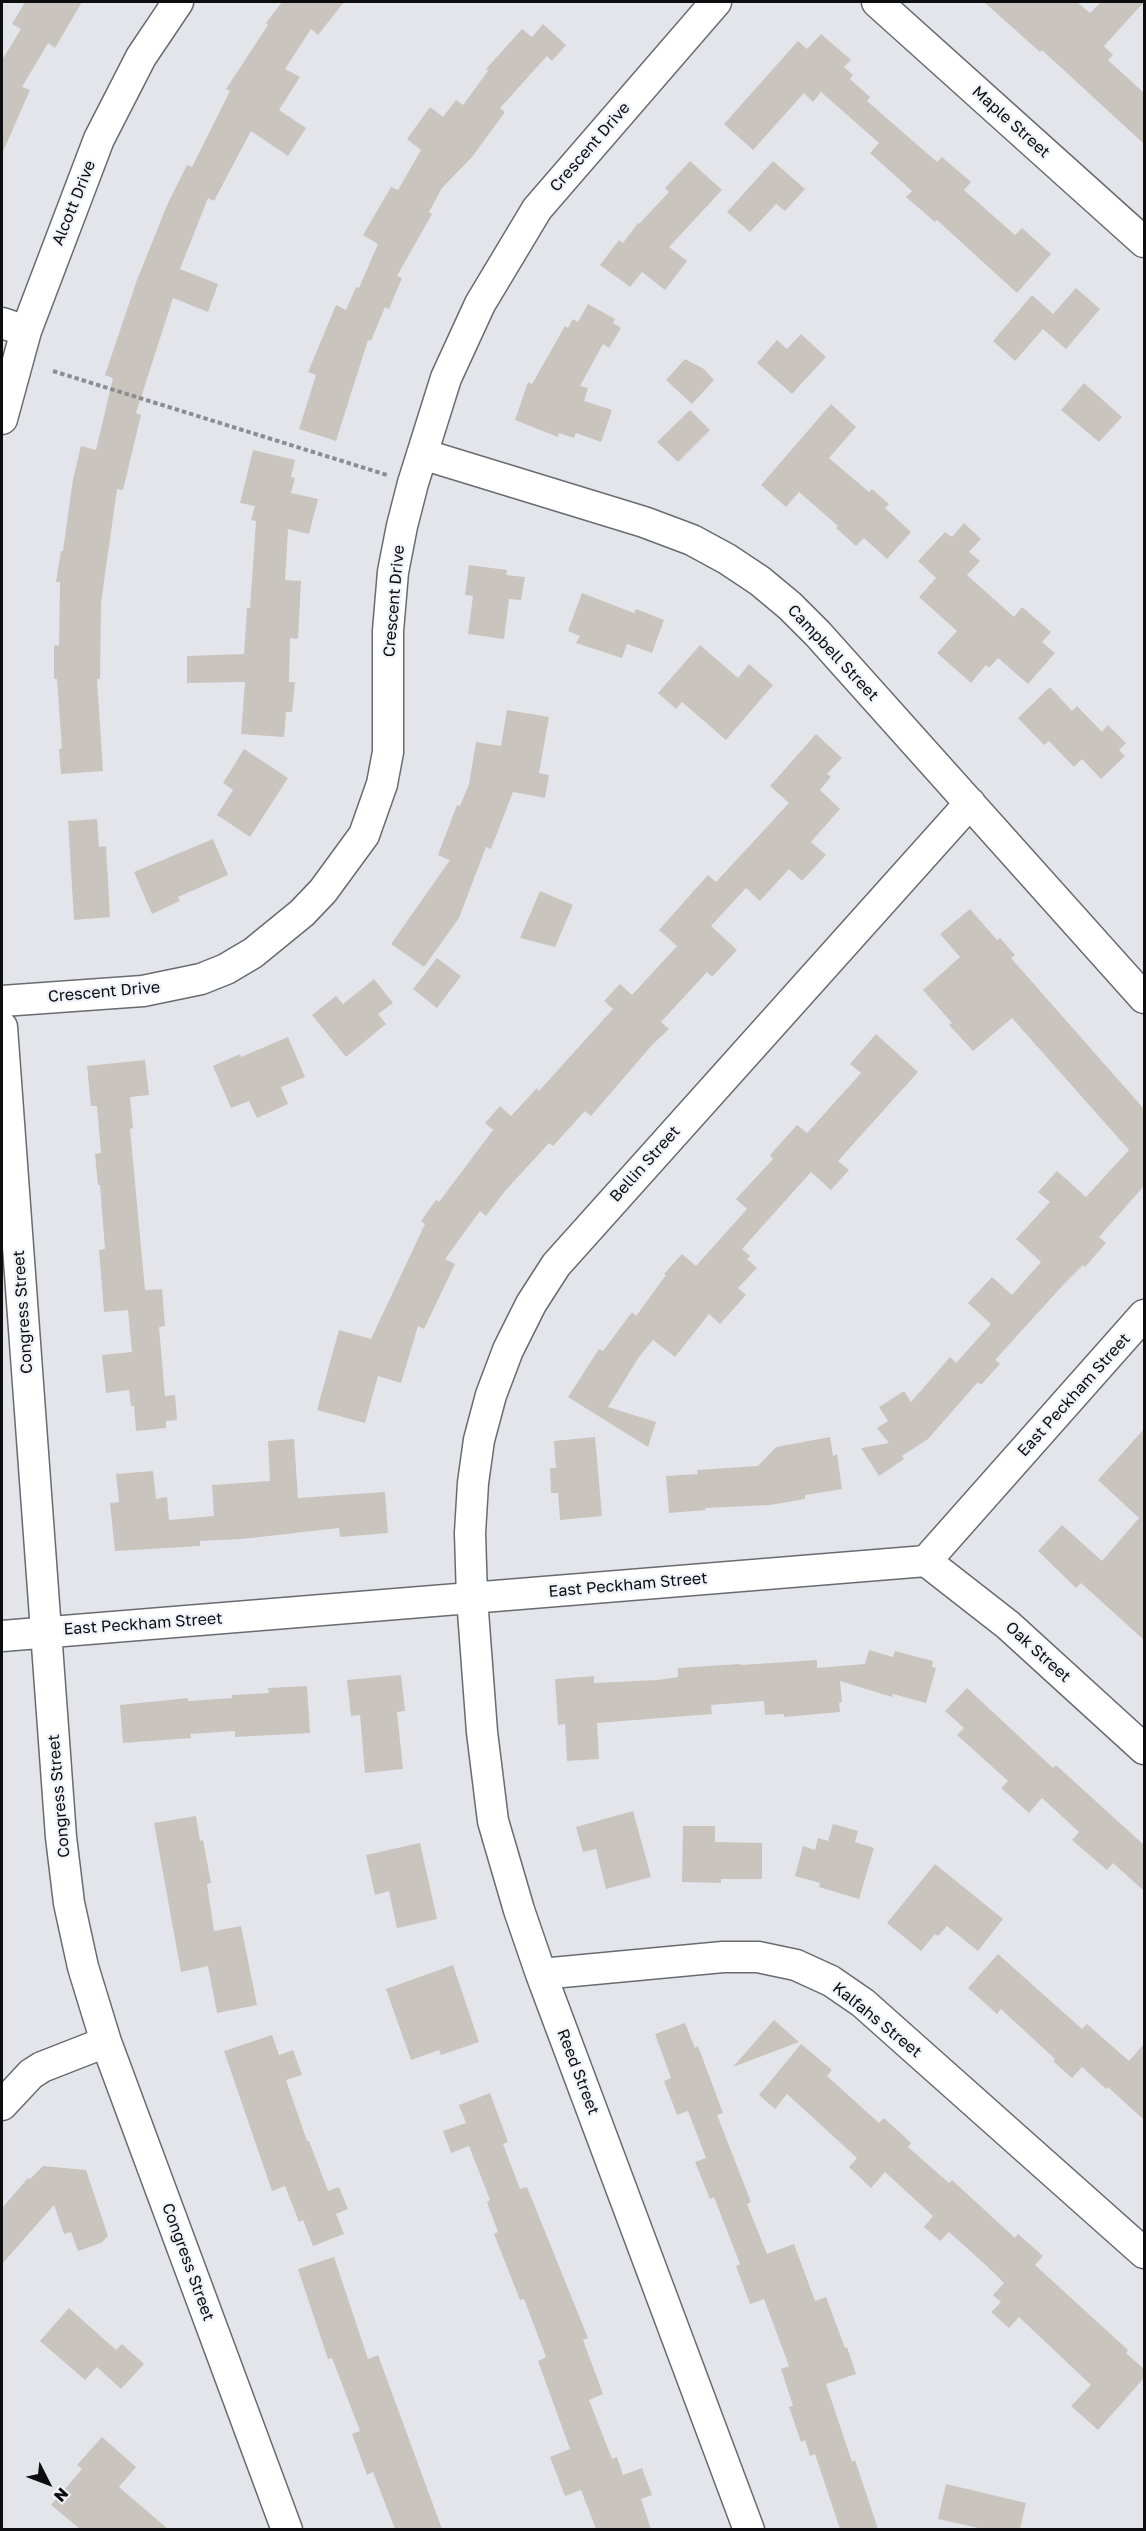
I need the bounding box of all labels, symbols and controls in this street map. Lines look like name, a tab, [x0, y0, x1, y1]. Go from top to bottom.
street label: Maple Street	[968, 82, 1054, 162]
street label: Crescent Drive	[546, 98, 634, 196]
street label: Alcott Drive	[48, 158, 100, 248]
street label: Crescent Drive	[380, 544, 408, 658]
street label: Campbell Street	[783, 601, 883, 705]
street label: Crescent Drive	[47, 978, 161, 1006]
street label: Bellin Street	[606, 1122, 684, 1206]
street label: Congress Street	[9, 1250, 37, 1374]
street label: East Peckham Street	[1014, 1329, 1134, 1461]
street label: East Peckham Street	[548, 1568, 708, 1602]
street label: East Peckham Street	[63, 1609, 223, 1639]
street label: Oak Street	[1001, 1618, 1075, 1686]
street label: Congress Street	[44, 1733, 74, 1859]
street label: Kalfahs Street	[829, 1978, 925, 2062]
street label: Reed Street	[553, 2026, 603, 2118]
street label: Congress Street	[158, 2201, 218, 2323]
north arrow	[18, 2453, 78, 2513]
text: N	[50, 2484, 73, 2506]

